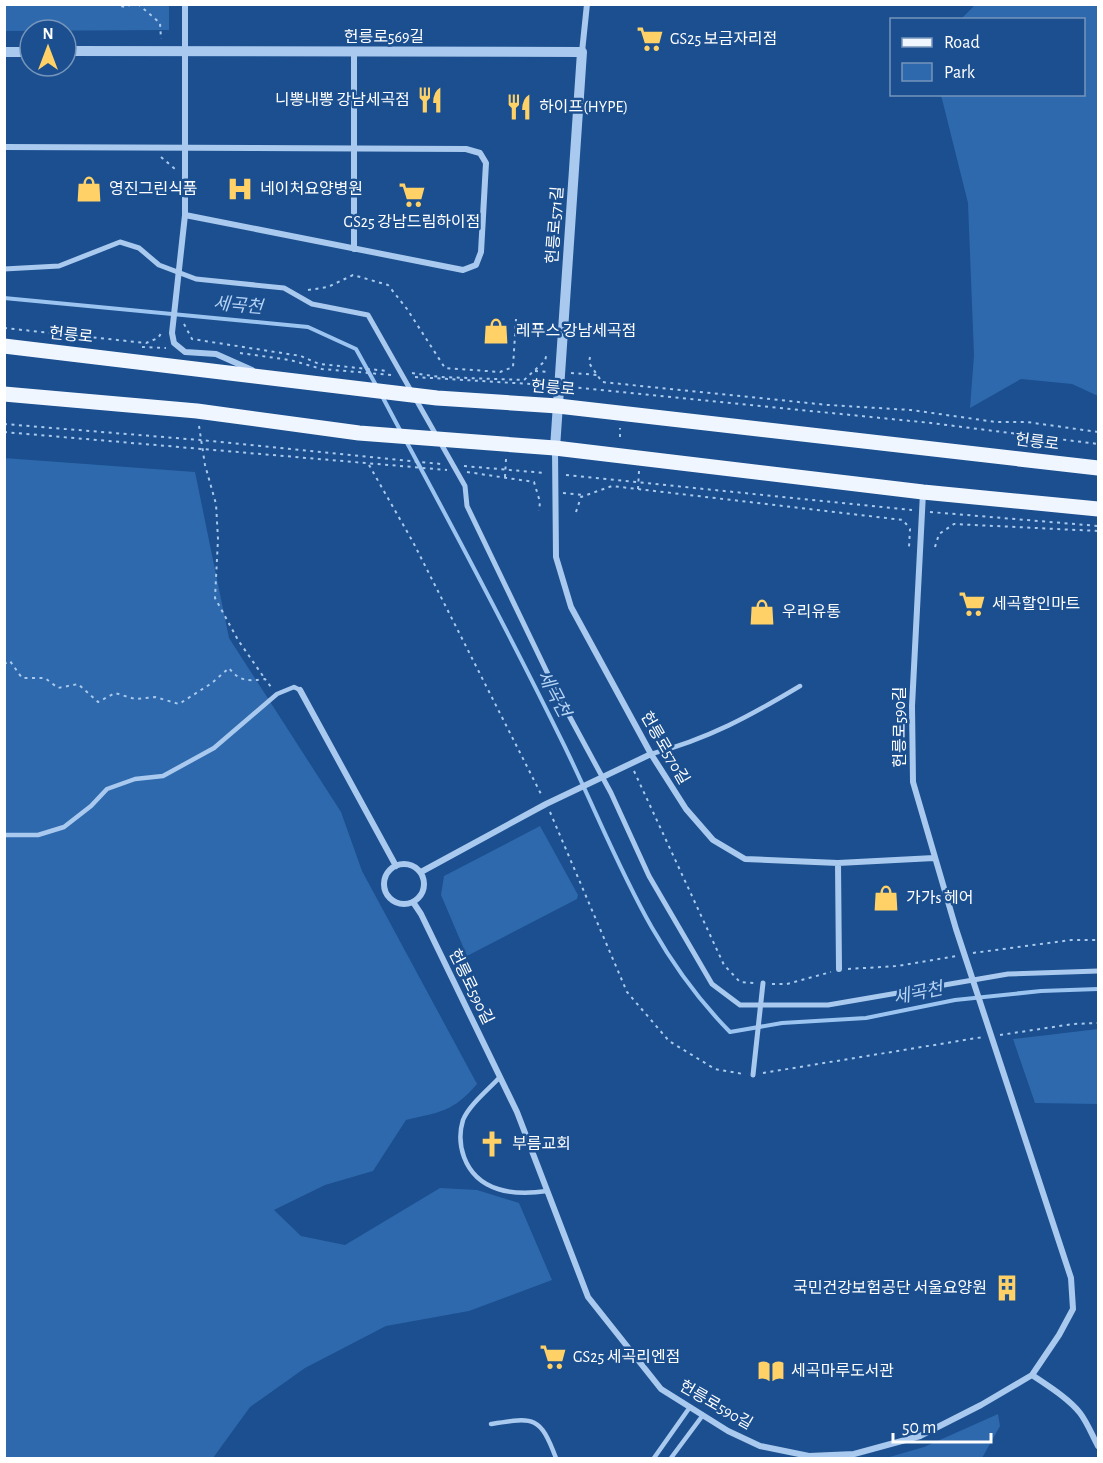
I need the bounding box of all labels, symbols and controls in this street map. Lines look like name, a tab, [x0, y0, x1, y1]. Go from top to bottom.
north arrow	[18, 18, 78, 78]
legend	[890, 18, 1085, 96]
supermarket icon: GS25 보금자리점	[635, 24, 665, 54]
text: N	[42, 26, 54, 42]
street label: 헌릉로569길	[344, 28, 424, 45]
place label: GS25 보금자리점	[670, 31, 777, 47]
text: Road	[944, 34, 980, 52]
text: Park	[944, 64, 976, 82]
restaurant icon: 니뽕내뽕 강남세곡점	[415, 85, 445, 115]
place label: 니뽕내뽕 강남세곡점	[275, 92, 410, 108]
restaurant icon: 하이프(HYPE)	[504, 92, 534, 122]
place label: 하이프(HYPE)	[539, 99, 628, 115]
shop icon: 영진그린식품	[74, 174, 104, 204]
hospital icon: 네이처요양병원	[225, 174, 255, 204]
supermarket icon: GS25 강남드림하이점	[397, 180, 427, 210]
place label: 영진그린식품	[109, 181, 198, 197]
place label: 네이처요양병원	[260, 181, 363, 197]
street label: 헌릉로571길	[543, 186, 566, 264]
place label: GS25 강남드림하이점	[344, 214, 480, 230]
water label: 세곡천	[212, 294, 266, 317]
shop icon: 레푸스 강남세곡점	[481, 316, 511, 346]
place label: 레푸스 강남세곡점	[516, 323, 636, 339]
street label: 헌릉로	[48, 324, 94, 345]
street label: 헌릉로	[530, 377, 576, 398]
street label: 헌릉로	[1014, 430, 1060, 453]
supermarket icon: 세곡할인마트	[957, 589, 987, 619]
place label: 세곡할인마트	[992, 595, 1080, 612]
shop icon: 우리유통	[747, 597, 777, 627]
place label: 우리유통	[782, 604, 841, 620]
water label: 세곡천	[533, 667, 575, 722]
street label: 헌릉로590길	[891, 686, 908, 768]
street label: 헌릉로570길	[638, 709, 693, 787]
shop icon: 가가s 헤어	[871, 883, 901, 913]
place label: 가가s 헤어	[906, 890, 973, 906]
street label: 헌릉로590길	[446, 946, 497, 1027]
water label: 세곡천	[892, 979, 947, 1008]
church icon: 부름교회	[477, 1129, 507, 1159]
place label: 부름교회	[512, 1136, 571, 1152]
building icon: 국민건강보험공단 서울요양원	[992, 1273, 1022, 1303]
place label: 국민건강보험공단 서울요양원	[793, 1280, 987, 1296]
supermarket icon: GS25 세곡리엔점	[538, 1342, 568, 1372]
place label: GS25 세곡리엔점	[573, 1349, 680, 1365]
library icon: 세곡마루도서관	[756, 1356, 786, 1386]
place label: 세곡마루도서관	[791, 1363, 894, 1379]
street label: 헌릉로590길	[677, 1377, 756, 1432]
scale bar	[893, 1406, 990, 1444]
text: 50 m	[902, 1419, 936, 1437]

